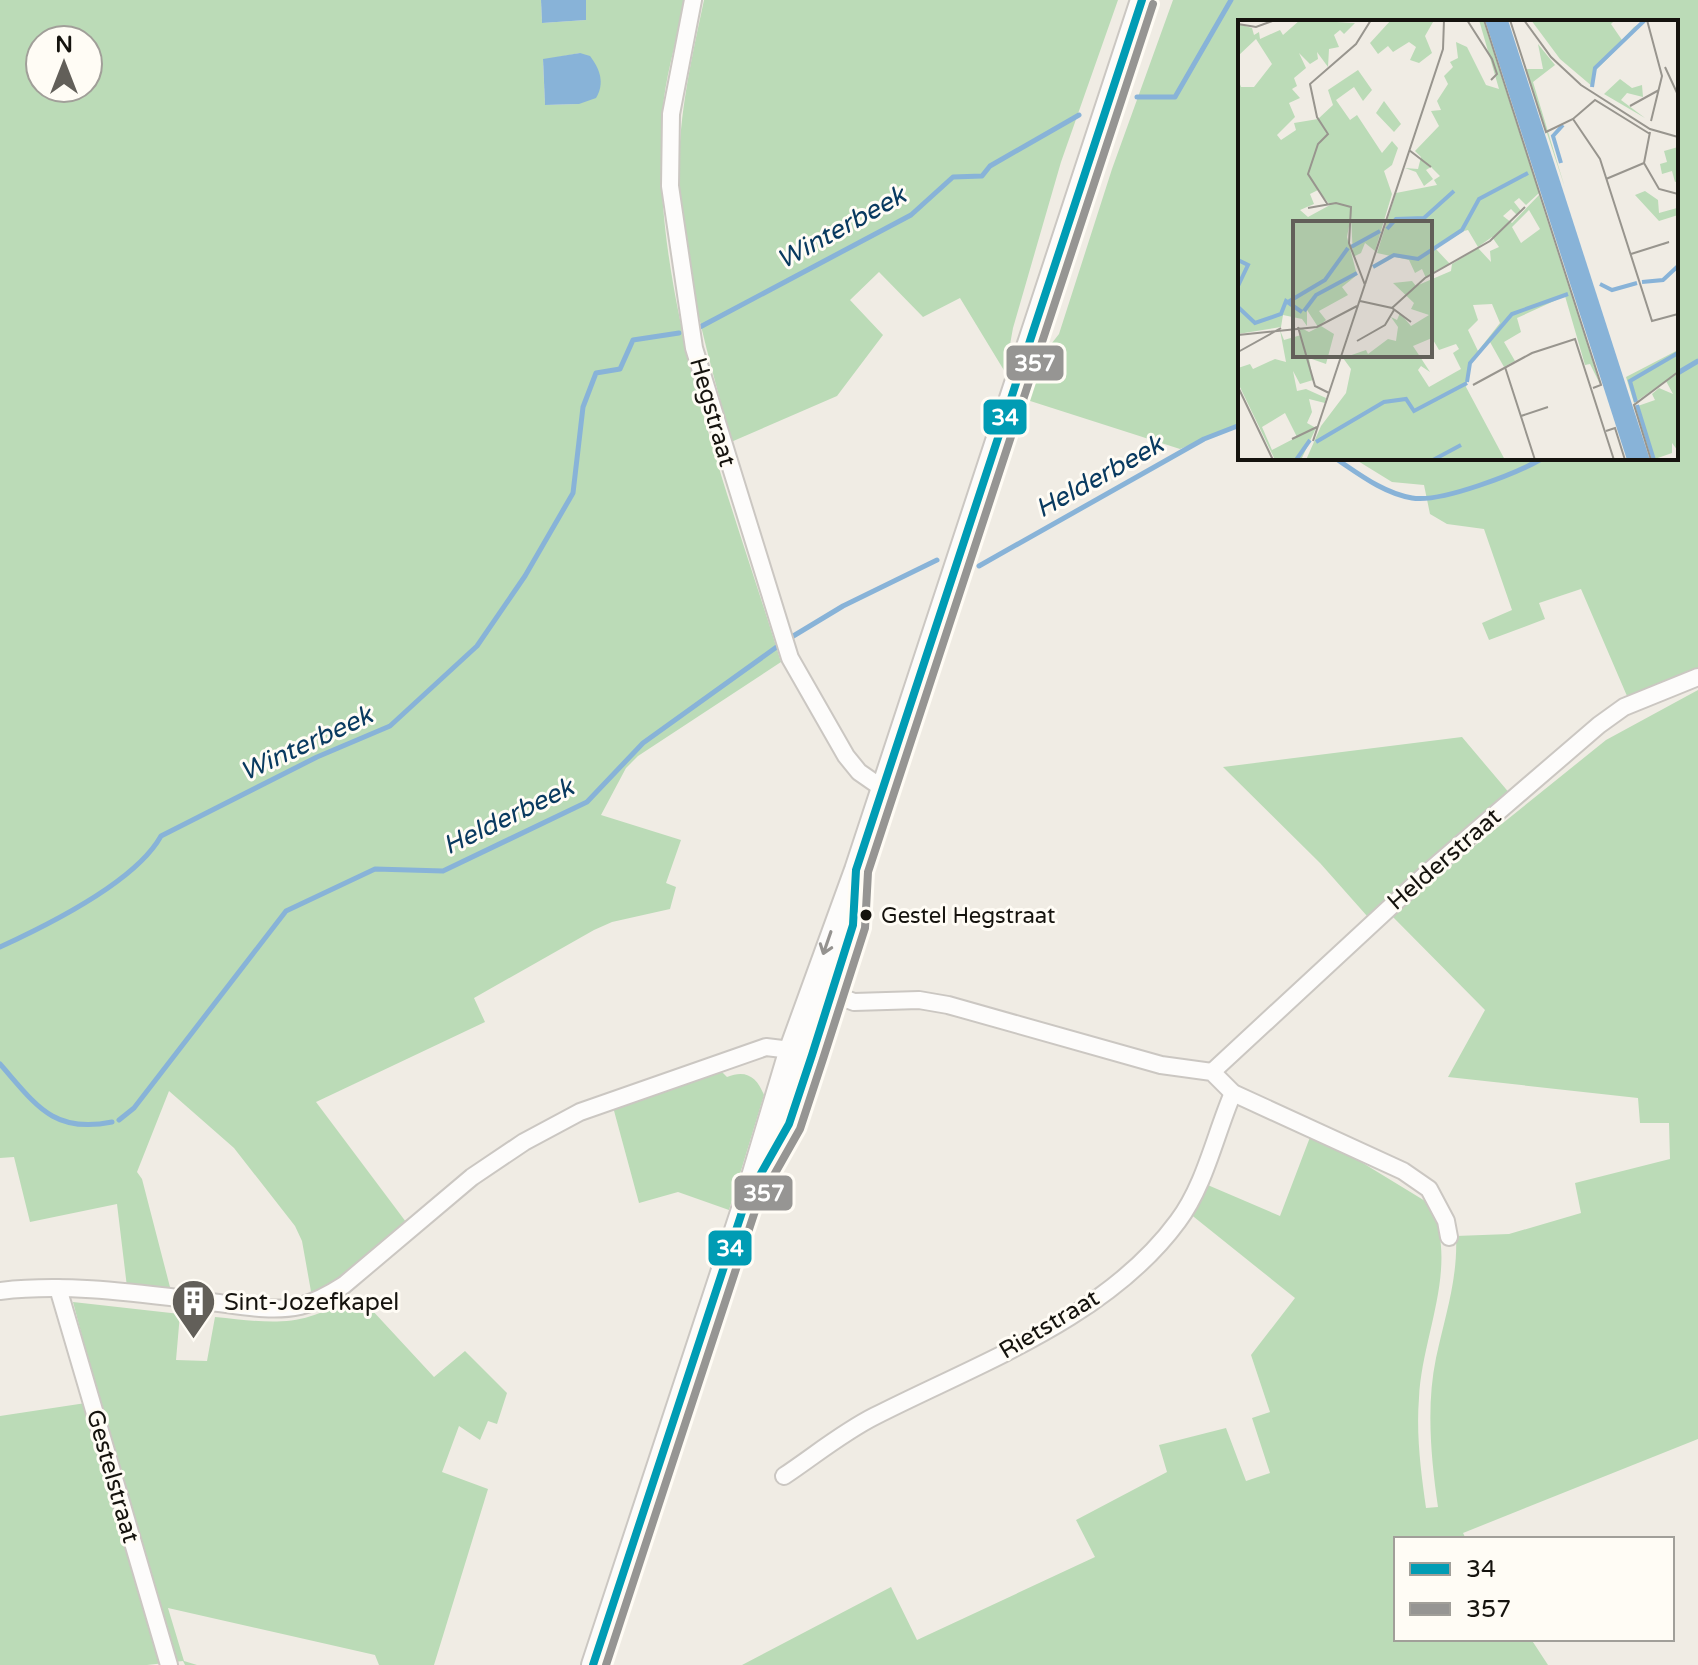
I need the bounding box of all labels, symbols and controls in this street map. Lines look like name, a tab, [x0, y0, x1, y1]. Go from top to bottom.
inset map	[1238, 20, 1678, 460]
north arrow	[24, 24, 104, 104]
text: N	[55, 32, 73, 58]
water label: Winterbeek	[771, 178, 913, 276]
line badge: 357	[1005, 344, 1065, 382]
text: 357	[1014, 351, 1056, 377]
street label: Hegstraat	[683, 354, 742, 470]
line badge: 34	[982, 398, 1028, 436]
text: 34	[991, 405, 1019, 431]
water label: Helderbeek	[1030, 428, 1170, 524]
water label: Winterbeek	[235, 699, 379, 788]
water label: Helderbeek	[438, 771, 580, 861]
street label: Helderstraat	[1382, 802, 1507, 917]
place label: Gestel Hegstraat	[881, 903, 1055, 929]
marker: Gestel Hegstraat	[858, 907, 874, 923]
one-way arrow	[819, 930, 834, 955]
line badge: 357	[733, 1174, 794, 1212]
text: 357	[743, 1181, 785, 1207]
line badge: 34	[707, 1229, 753, 1267]
text: 34	[716, 1236, 744, 1262]
building icon: Sint-Jozefkapel	[169, 1278, 217, 1341]
street label: Rietstraat	[994, 1283, 1104, 1366]
place label: Sint-Jozefkapel	[224, 1288, 399, 1317]
street label: Gestelstraat	[80, 1406, 145, 1546]
legend	[1394, 1537, 1674, 1641]
text: 34	[1466, 1555, 1496, 1584]
text: 357	[1466, 1595, 1511, 1624]

